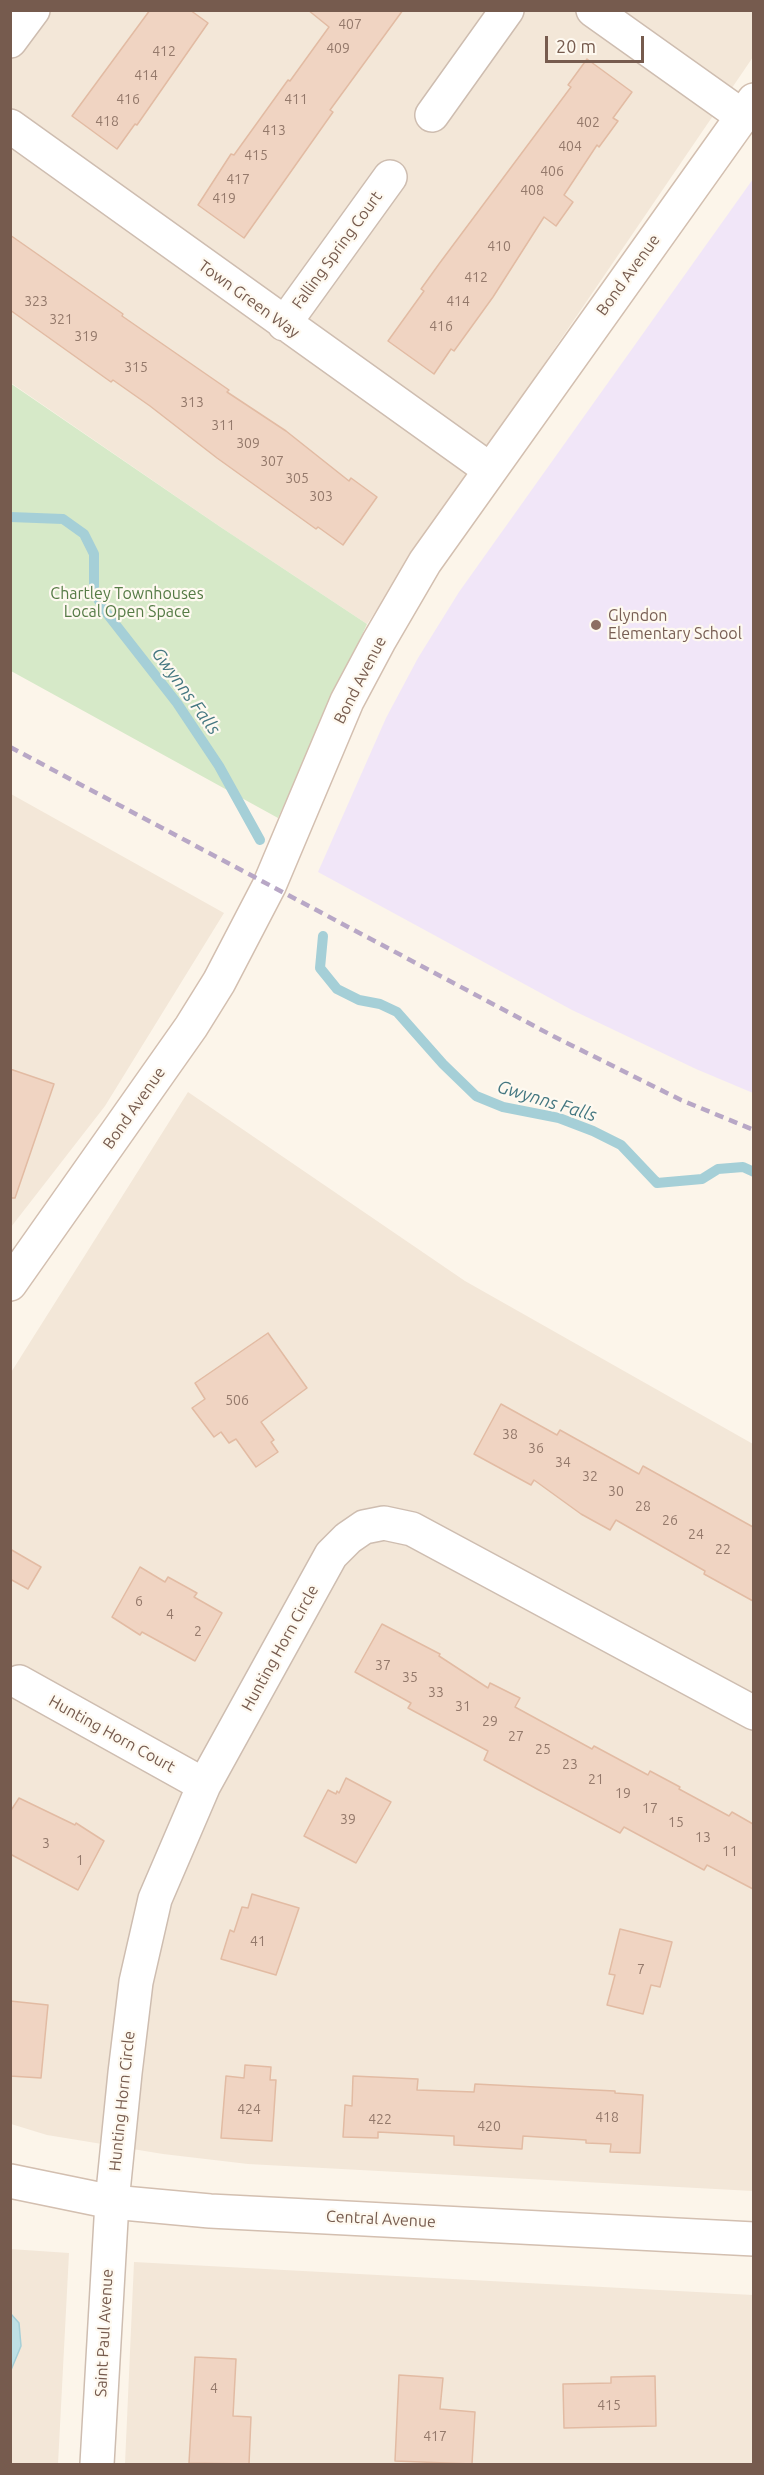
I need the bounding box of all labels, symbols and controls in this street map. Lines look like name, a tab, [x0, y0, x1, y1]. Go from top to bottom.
house number: 407	[338, 16, 362, 32]
scale bar	[548, 24, 647, 62]
text: 20 m	[556, 36, 596, 56]
house number: 409	[326, 40, 350, 56]
house number: 412	[152, 43, 176, 59]
house number: 414	[134, 67, 158, 83]
house number: 416	[116, 91, 140, 107]
house number: 411	[284, 91, 308, 107]
house number: 418	[95, 113, 119, 129]
house number: 402	[576, 114, 600, 130]
house number: 413	[262, 122, 286, 138]
house number: 404	[558, 138, 582, 154]
house number: 415	[244, 147, 268, 163]
house number: 406	[540, 163, 564, 179]
house number: 417	[226, 171, 250, 187]
house number: 408	[520, 182, 544, 198]
street label: Falling Spring Court	[288, 187, 386, 313]
house number: 419	[212, 190, 236, 206]
street label: Bond Avenue	[592, 231, 664, 319]
house number: 410	[487, 238, 511, 254]
street label: Town Green Way	[195, 256, 303, 342]
house number: 412	[464, 269, 488, 285]
house number: 323	[24, 293, 48, 309]
house number: 414	[446, 293, 470, 309]
house number: 321	[49, 311, 73, 327]
house number: 416	[429, 318, 453, 334]
house number: 319	[74, 328, 98, 344]
house number: 315	[124, 359, 148, 375]
house number: 313	[180, 394, 204, 410]
house number: 311	[211, 417, 235, 433]
house number: 309	[236, 435, 260, 451]
house number: 307	[260, 453, 284, 469]
house number: 305	[285, 470, 309, 486]
house number: 303	[309, 488, 333, 504]
park label: Chartley Townhouses Local Open Space	[50, 584, 204, 622]
place label: Glyndon Elementary School	[608, 606, 742, 644]
marker: Glyndon Elementary School	[589, 618, 603, 632]
street label: Bond Avenue	[330, 633, 390, 727]
water label: Gwynns Falls	[147, 643, 225, 739]
street label: Bond Avenue	[99, 1063, 169, 1153]
water label: Gwynns Falls	[495, 1076, 599, 1126]
house number: 506	[225, 1392, 249, 1408]
house number: 38	[502, 1426, 518, 1442]
house number: 36	[528, 1440, 544, 1456]
house number: 34	[555, 1454, 571, 1470]
house number: 32	[582, 1468, 598, 1484]
house number: 30	[608, 1483, 624, 1499]
house number: 28	[635, 1498, 651, 1514]
house number: 26	[662, 1512, 678, 1528]
house number: 24	[688, 1526, 704, 1542]
house number: 22	[715, 1541, 731, 1557]
street label: Hunting Horn Circle	[237, 1582, 323, 1714]
house number: 6	[135, 1593, 143, 1609]
house number: 4	[166, 1606, 174, 1622]
house number: 2	[194, 1623, 202, 1639]
house number: 37	[375, 1657, 391, 1673]
house number: 35	[402, 1669, 418, 1685]
house number: 33	[428, 1684, 444, 1700]
street label: Hunting Horn Court	[45, 1691, 179, 1777]
house number: 31	[455, 1698, 471, 1714]
house number: 29	[482, 1713, 498, 1729]
house number: 27	[508, 1728, 524, 1744]
house number: 25	[535, 1741, 551, 1757]
house number: 23	[562, 1756, 578, 1772]
house number: 21	[588, 1771, 604, 1787]
house number: 19	[615, 1785, 631, 1801]
house number: 17	[642, 1800, 658, 1816]
house number: 39	[340, 1811, 356, 1827]
house number: 15	[668, 1814, 684, 1830]
house number: 13	[695, 1829, 711, 1845]
house number: 3	[42, 1835, 50, 1851]
house number: 11	[722, 1843, 738, 1859]
house number: 1	[76, 1852, 84, 1868]
house number: 41	[250, 1933, 266, 1949]
house number: 7	[637, 1961, 645, 1977]
street label: Hunting Horn Circle	[105, 2030, 139, 2172]
house number: 424	[237, 2101, 261, 2117]
house number: 418	[595, 2109, 619, 2125]
house number: 422	[368, 2111, 392, 2127]
house number: 420	[477, 2118, 501, 2134]
street label: Central Avenue	[326, 2207, 436, 2231]
street label: Saint Paul Avenue	[91, 2269, 117, 2397]
house number: 4	[210, 2380, 218, 2396]
house number: 415	[597, 2397, 621, 2413]
house number: 417	[423, 2428, 447, 2444]

